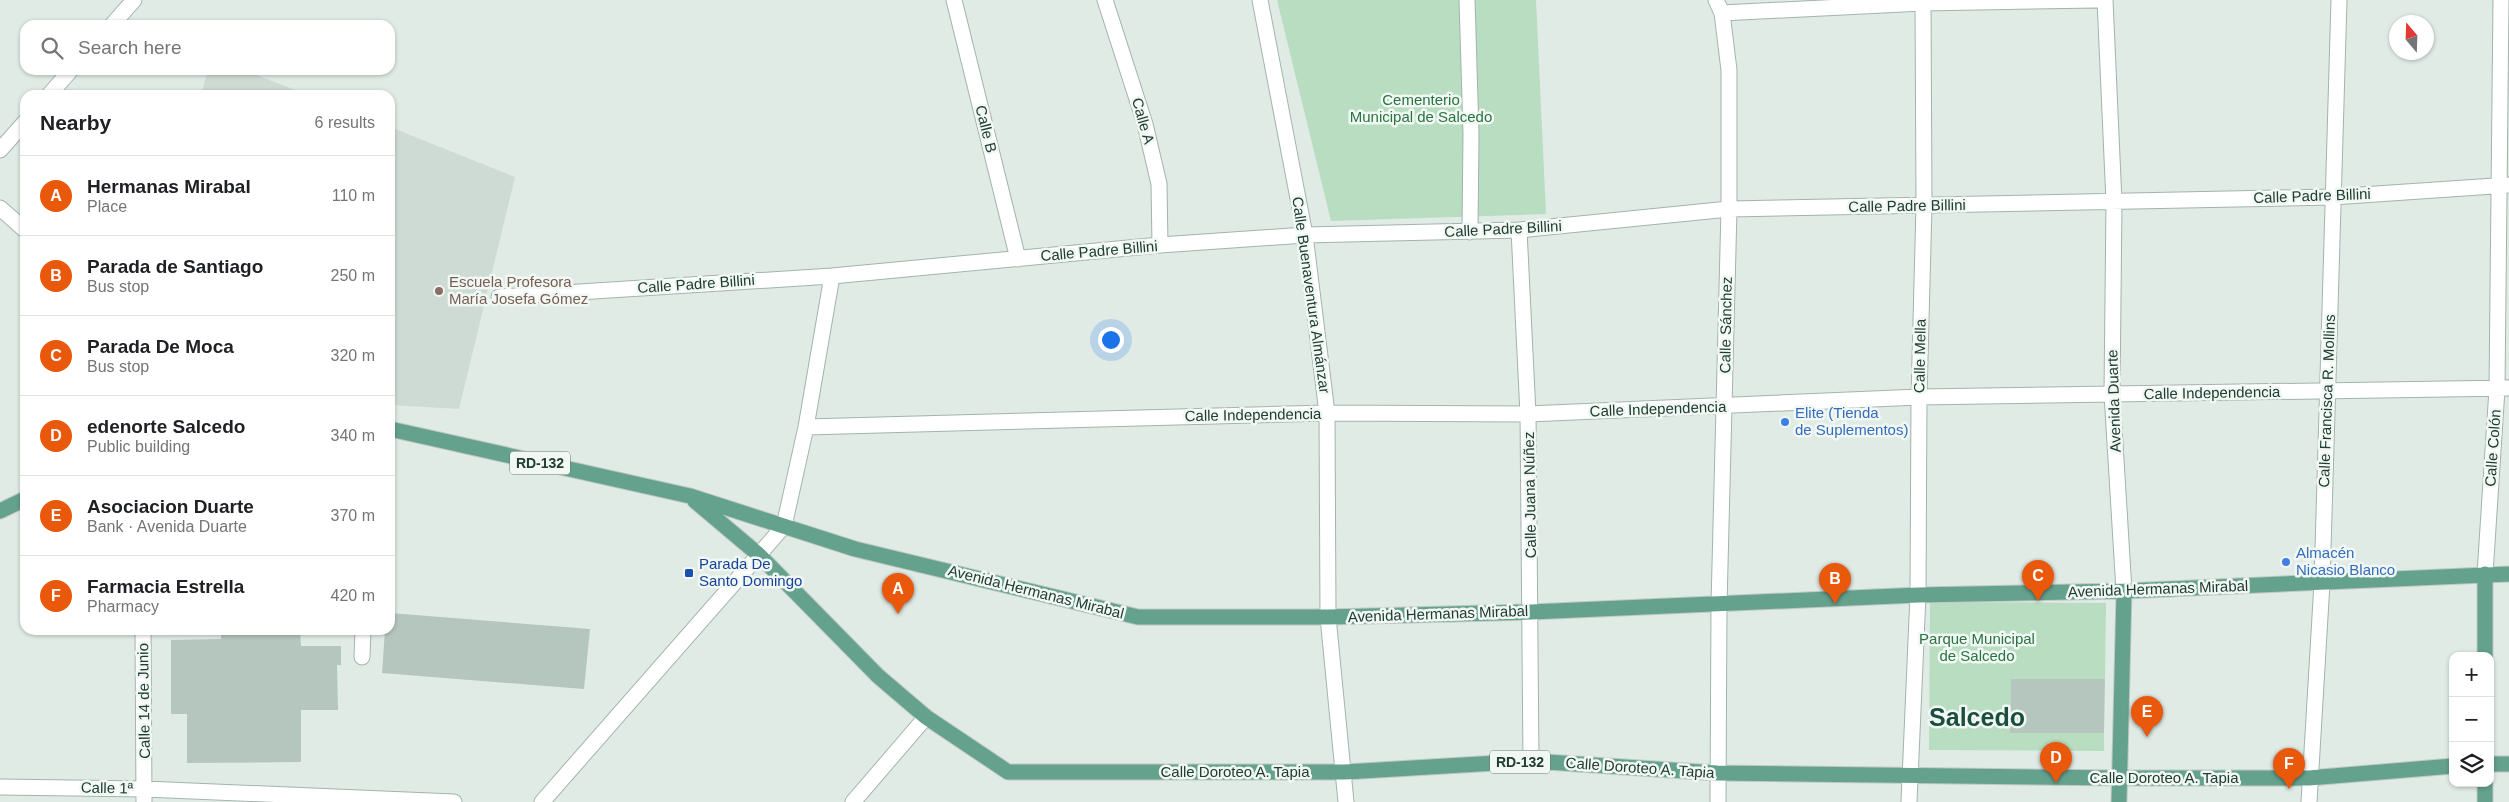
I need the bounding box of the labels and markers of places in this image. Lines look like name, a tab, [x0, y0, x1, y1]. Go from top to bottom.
place label: Escuela Profesora María Josefa Gómez	[449, 273, 588, 307]
marker: Escuela Profesora María Josefa Gómez	[433, 285, 445, 297]
place label: Elite (Tienda de Suplementos)	[1795, 404, 1908, 438]
marker: Elite (Tienda de Suplementos)	[1779, 416, 1791, 428]
place label: Almacén Nicasio Blanco	[2296, 544, 2395, 578]
place label: Parada De Santo Domingo	[699, 555, 802, 589]
marker: Almacén Nicasio Blanco	[2280, 556, 2292, 568]
pin: C	[2022, 560, 2054, 601]
pin: B	[1819, 563, 1851, 604]
marker: Parada De Santo Domingo	[683, 567, 695, 579]
pin: A	[882, 573, 914, 614]
pin: E	[2131, 696, 2163, 737]
pin: D	[2040, 742, 2072, 783]
pin: F	[2273, 748, 2305, 789]

